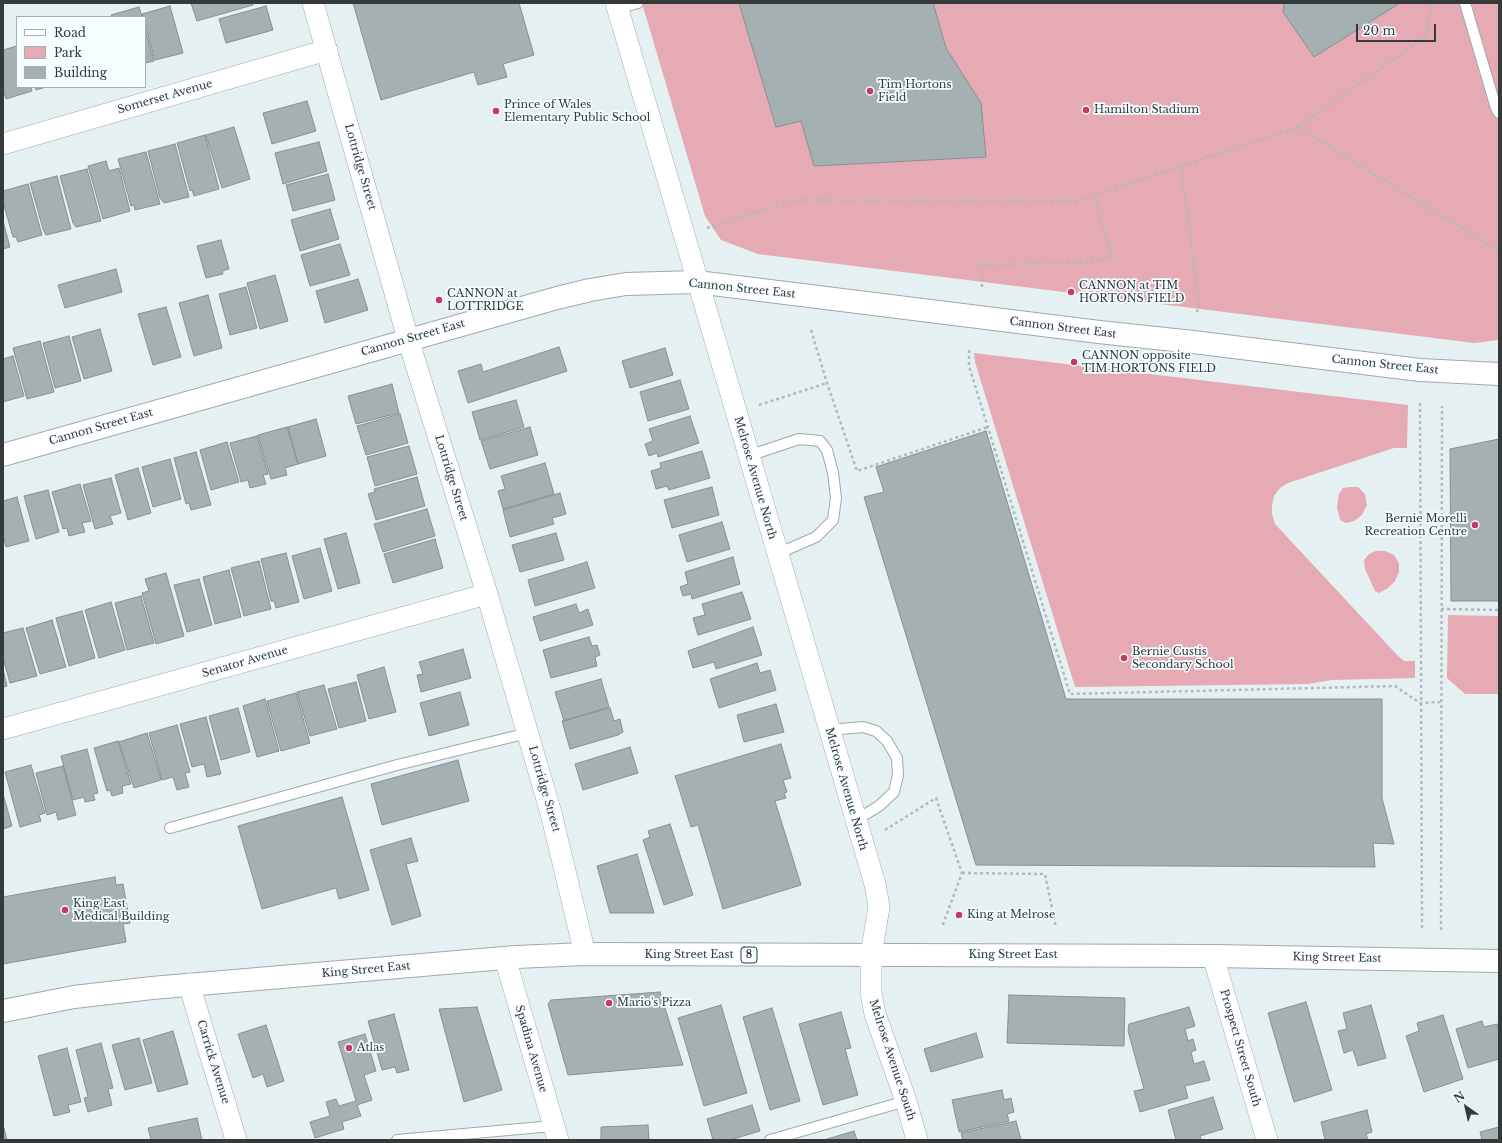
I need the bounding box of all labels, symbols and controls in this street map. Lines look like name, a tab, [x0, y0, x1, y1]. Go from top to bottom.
legend	[16, 16, 146, 88]
scale bar	[1358, 16, 1438, 42]
text: 20 m	[1363, 23, 1395, 38]
text: Road	[54, 25, 86, 40]
text: Park	[54, 45, 82, 60]
text: Building	[54, 65, 107, 80]
street label: Somerset Avenue	[116, 77, 214, 117]
place label: Tim Hortons Field	[878, 78, 951, 104]
marker: Tim Hortons Field	[865, 86, 875, 96]
place label: Prince of Wales Elementary Public School	[504, 98, 650, 124]
place label: Hamilton Stadium	[1094, 103, 1199, 117]
marker: Hamilton Stadium	[1081, 105, 1091, 115]
marker: Prince of Wales Elementary Public School	[491, 106, 501, 116]
street label: Lottridge Street	[341, 122, 379, 212]
street label: Cannon Street East	[688, 277, 796, 301]
place label: CANNON at TIM HORTONS FIELD	[1079, 279, 1184, 305]
place label: CANNON at LOTTRIDGE	[447, 287, 523, 313]
marker: CANNON at TIM HORTONS FIELD	[1066, 287, 1076, 297]
marker: CANNON at LOTTRIDGE	[434, 295, 444, 305]
street label: Cannon Street East	[1009, 315, 1117, 341]
street label: Cannon Street East	[360, 317, 466, 359]
place label: CANNON opposite TIM HORTONS FIELD	[1082, 349, 1216, 375]
street label: Cannon Street East	[1331, 353, 1439, 377]
marker: CANNON opposite TIM HORTONS FIELD	[1069, 357, 1079, 367]
street label: Cannon Street East	[48, 406, 154, 448]
street label: Melrose Avenue North	[731, 415, 779, 541]
street label: Lottridge Street	[432, 434, 470, 522]
place label: Bernie Morelli Recreation Centre	[1365, 512, 1467, 538]
marker: Bernie Morelli Recreation Centre	[1470, 520, 1480, 530]
street label: Senator Avenue	[201, 643, 289, 681]
place label: Bernie Custis Secondary School	[1132, 645, 1234, 671]
marker: Bernie Custis Secondary School	[1119, 653, 1129, 663]
street label: Melrose Avenue North	[822, 726, 870, 852]
street label: Lottridge Street	[525, 744, 563, 834]
place label: King East Medical Building	[73, 897, 169, 923]
marker: King East Medical Building	[60, 905, 70, 915]
place label: King at Melrose	[967, 908, 1055, 922]
marker: King at Melrose	[954, 910, 964, 920]
road number: 8	[741, 947, 757, 963]
street label: King Street East	[644, 948, 734, 962]
street label: King Street East	[968, 948, 1058, 962]
street label: King Street East	[1292, 951, 1382, 965]
street label: King Street East	[321, 960, 411, 980]
street label: Prospect Street South	[1217, 988, 1263, 1108]
place label: Mario's Pizza	[617, 996, 691, 1010]
marker: Mario's Pizza	[604, 998, 614, 1008]
street label: Melrose Avenue South	[866, 998, 918, 1122]
street label: Spadina Avenue	[512, 1004, 550, 1094]
street label: Carrick Avenue	[194, 1019, 232, 1105]
place label: Atlas	[357, 1041, 384, 1055]
marker: Atlas	[344, 1043, 354, 1053]
north arrow	[1446, 1087, 1486, 1127]
text: N	[1451, 1088, 1467, 1106]

